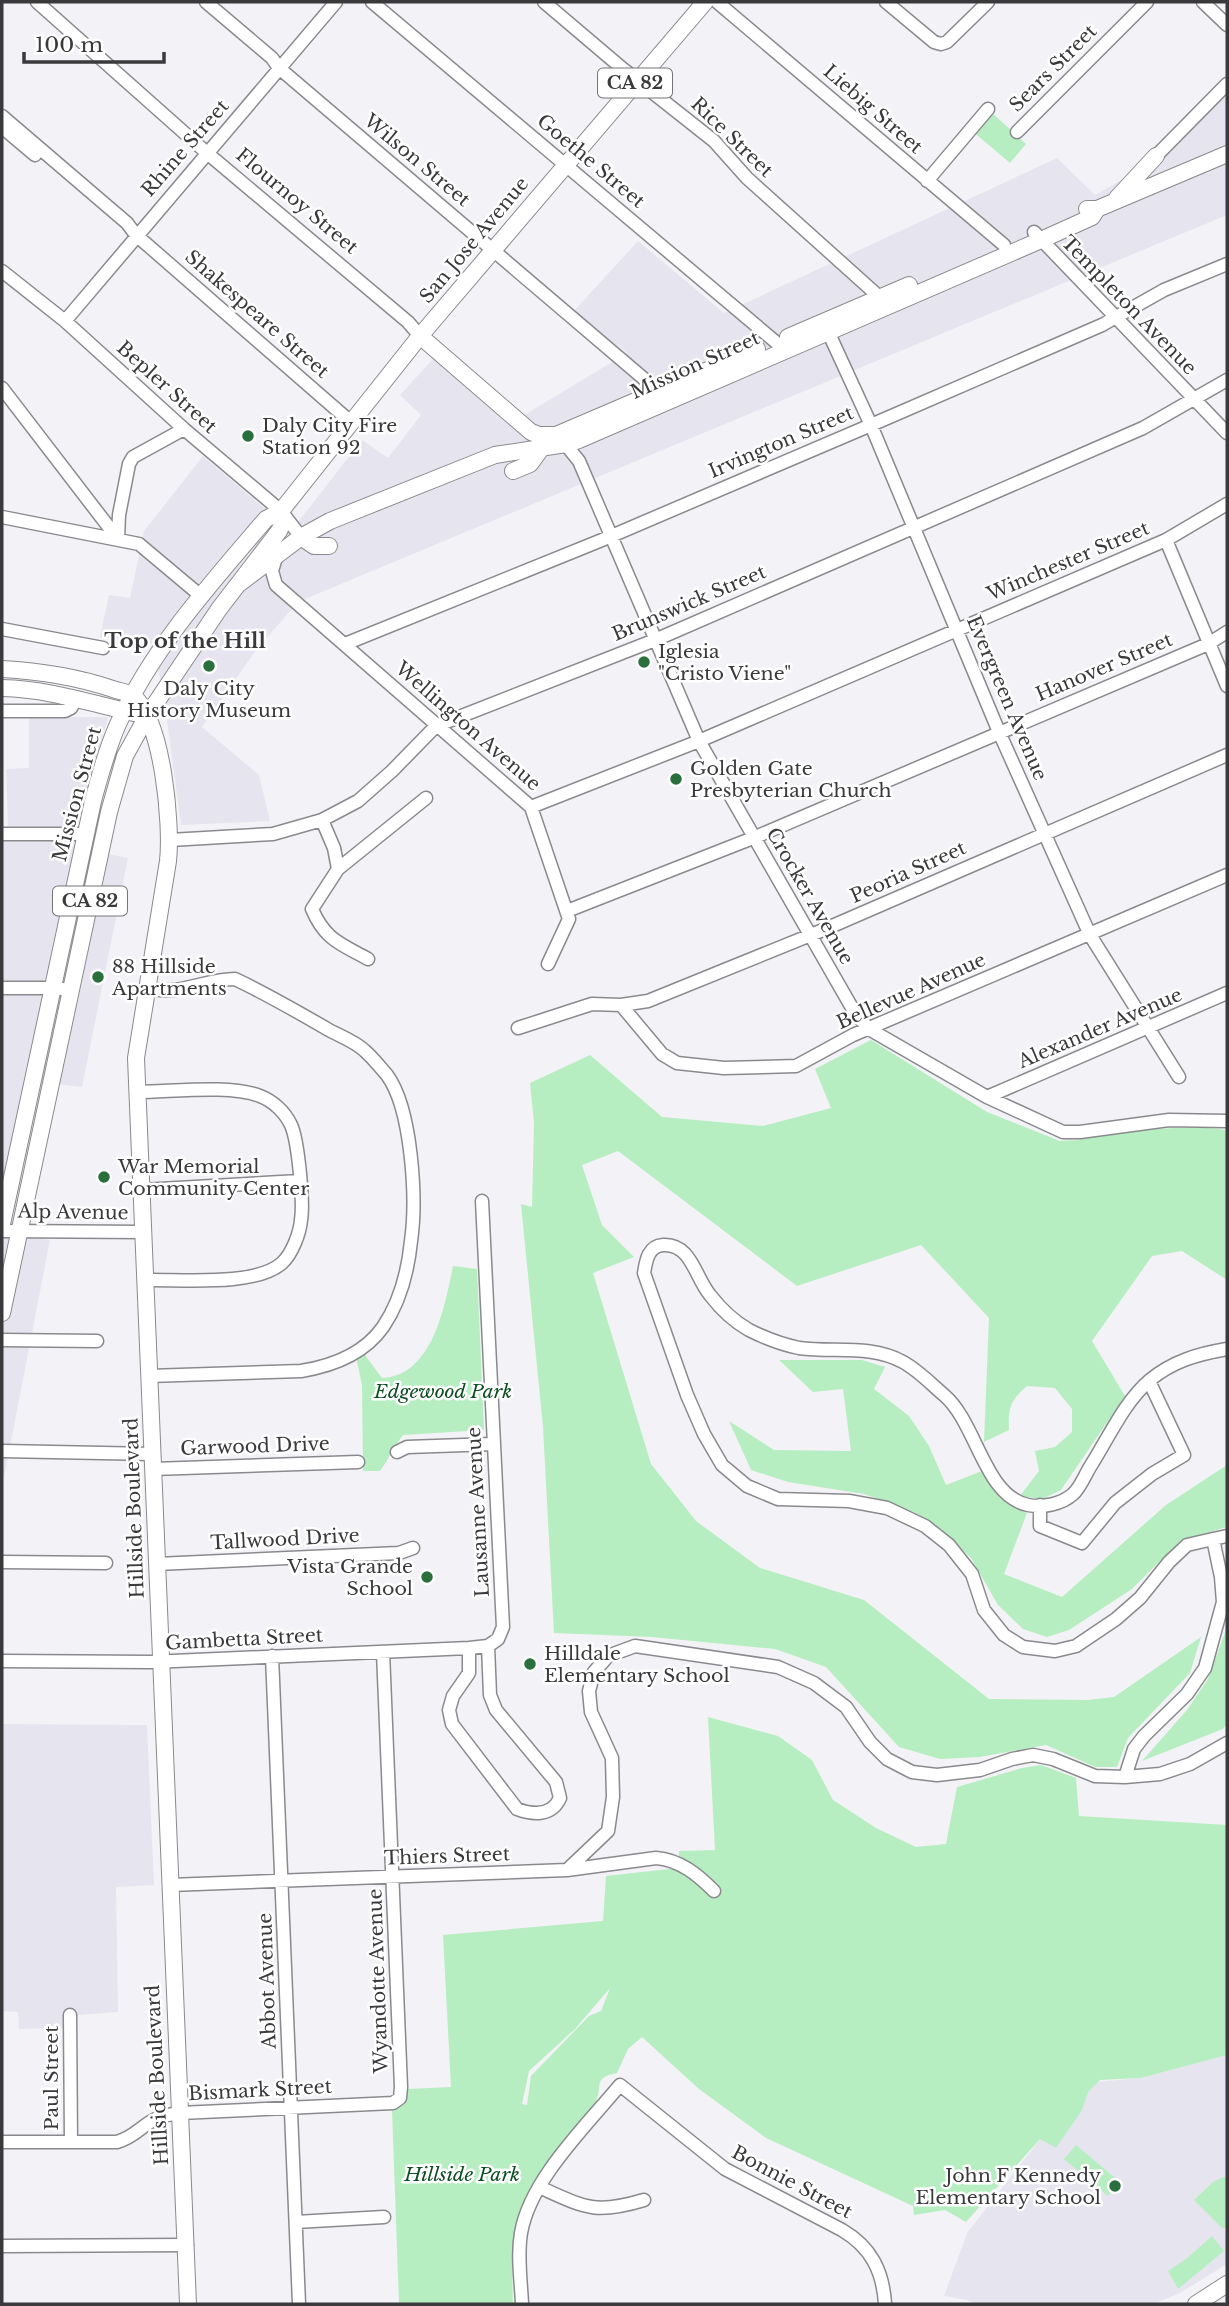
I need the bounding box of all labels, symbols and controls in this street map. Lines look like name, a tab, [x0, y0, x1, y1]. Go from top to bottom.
street label: Sears Street	[1005, 19, 1102, 116]
scale bar	[24, 21, 164, 65]
text: 100 m	[35, 32, 103, 58]
street label: Liebig Street	[819, 60, 928, 159]
road number: CA 82	[598, 68, 672, 98]
street label: Rice Street	[686, 92, 778, 182]
street label: Rhine Street	[137, 94, 234, 201]
street label: Wilson Street	[358, 108, 475, 212]
street label: Goethe Street	[532, 109, 650, 213]
street label: Flournoy Street	[231, 143, 363, 259]
street label: San Jose Avenue	[415, 172, 533, 308]
street label: Templeton Avenue	[1057, 231, 1201, 379]
street label: Shakespeare Street	[180, 245, 334, 383]
street label: Mission Street	[627, 326, 764, 404]
street label: Bepler Street	[112, 336, 222, 438]
street label: Irvington Street	[705, 401, 857, 483]
place label: Daly City Fire Station 92	[262, 414, 397, 459]
marker: Daly City Fire Station 92	[240, 428, 256, 444]
street label: Winchester Street	[983, 516, 1153, 606]
street label: Brunswick Street	[609, 560, 770, 646]
street label: Evergreen Avenue	[962, 612, 1052, 784]
street label: Hanover Street	[1032, 627, 1177, 706]
district label: Top of the Hill	[104, 628, 266, 654]
place label: Iglesia "Cristo Viene"	[658, 640, 791, 685]
marker: Iglesia "Cristo Viene"	[636, 654, 652, 670]
street label: Wellington Avenue	[390, 656, 545, 795]
marker: Daly City History Museum	[201, 658, 217, 674]
place label: Daly City History Museum	[127, 677, 291, 722]
street label: Mission Street	[48, 723, 106, 864]
place label: Golden Gate Presbyterian Church	[690, 757, 891, 802]
marker: Golden Gate Presbyterian Church	[668, 771, 684, 787]
street label: Crocker Avenue	[761, 823, 859, 969]
street label: Peoria Street	[847, 836, 970, 908]
road number: CA 82	[53, 887, 127, 916]
street label: Bellevue Avenue	[833, 948, 989, 1034]
place label: 88 Hillside Apartments	[111, 955, 227, 1000]
marker: 88 Hillside Apartments	[90, 969, 106, 985]
street label: Alexander Avenue	[1014, 983, 1186, 1073]
place label: War Memorial Community Center	[117, 1155, 309, 1200]
marker: War Memorial Community Center	[96, 1169, 112, 1185]
street label: Alp Avenue	[16, 1200, 129, 1224]
park label: Edgewood Park	[373, 1380, 512, 1403]
street label: Hillside Boulevard	[119, 1417, 149, 1599]
street label: Lausanne Avenue	[462, 1426, 494, 1598]
street label: Garwood Drive	[180, 1432, 330, 1460]
street label: Tallwood Drive	[210, 1524, 360, 1554]
place label: Vista Grande School	[286, 1555, 413, 1600]
marker: Vista Grande School	[419, 1569, 435, 1585]
street label: Gambetta Street	[164, 1623, 324, 1655]
place label: Hilldale Elementary School	[544, 1642, 730, 1687]
marker: Hilldale Elementary School	[522, 1656, 538, 1672]
street label: Thiers Street	[384, 1842, 511, 1870]
street label: Wyandotte Avenue	[363, 1888, 393, 2075]
street label: Abbot Avenue	[253, 1913, 281, 2050]
street label: Hillside Boulevard	[141, 1984, 173, 2166]
street label: Paul Street	[40, 2025, 63, 2130]
street label: Bismark Street	[188, 2075, 333, 2105]
street label: Bonnie Street	[728, 2141, 857, 2224]
park label: Hillside Park	[403, 2163, 520, 2186]
place label: John F Kennedy Elementary School	[915, 2164, 1101, 2209]
marker: John F Kennedy Elementary School	[1107, 2178, 1123, 2194]

